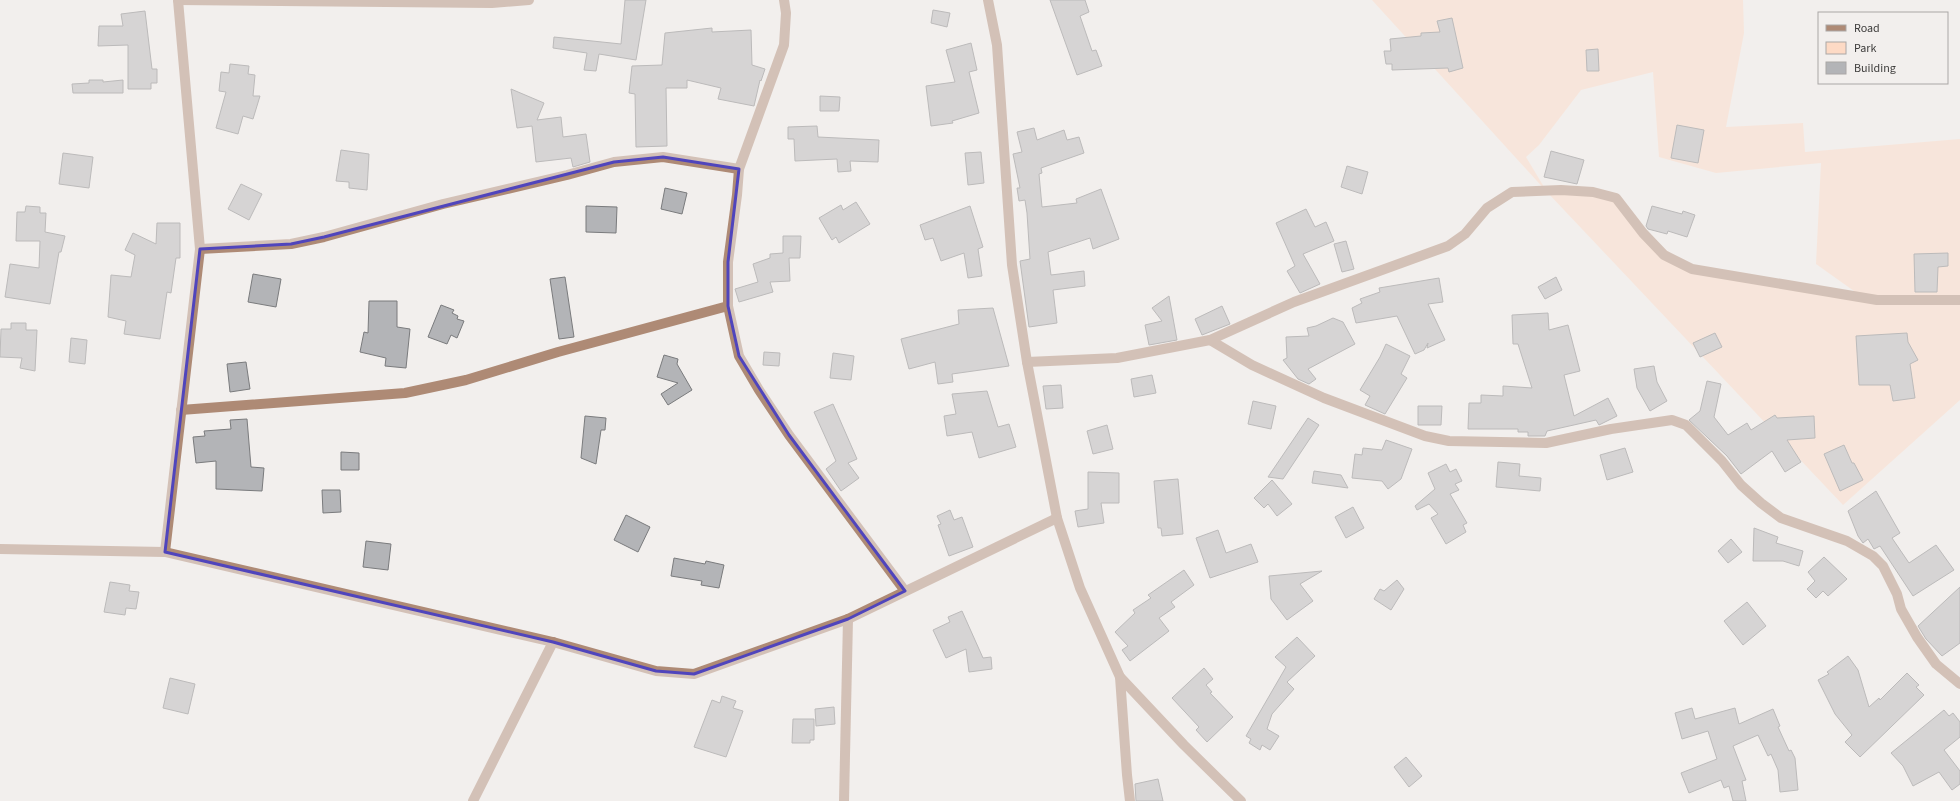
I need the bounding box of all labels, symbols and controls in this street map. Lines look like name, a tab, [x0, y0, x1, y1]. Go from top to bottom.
legend	[1818, 12, 1948, 84]
text: Road	[1854, 20, 1880, 37]
text: Park	[1854, 40, 1876, 57]
text: Building	[1854, 60, 1896, 77]

